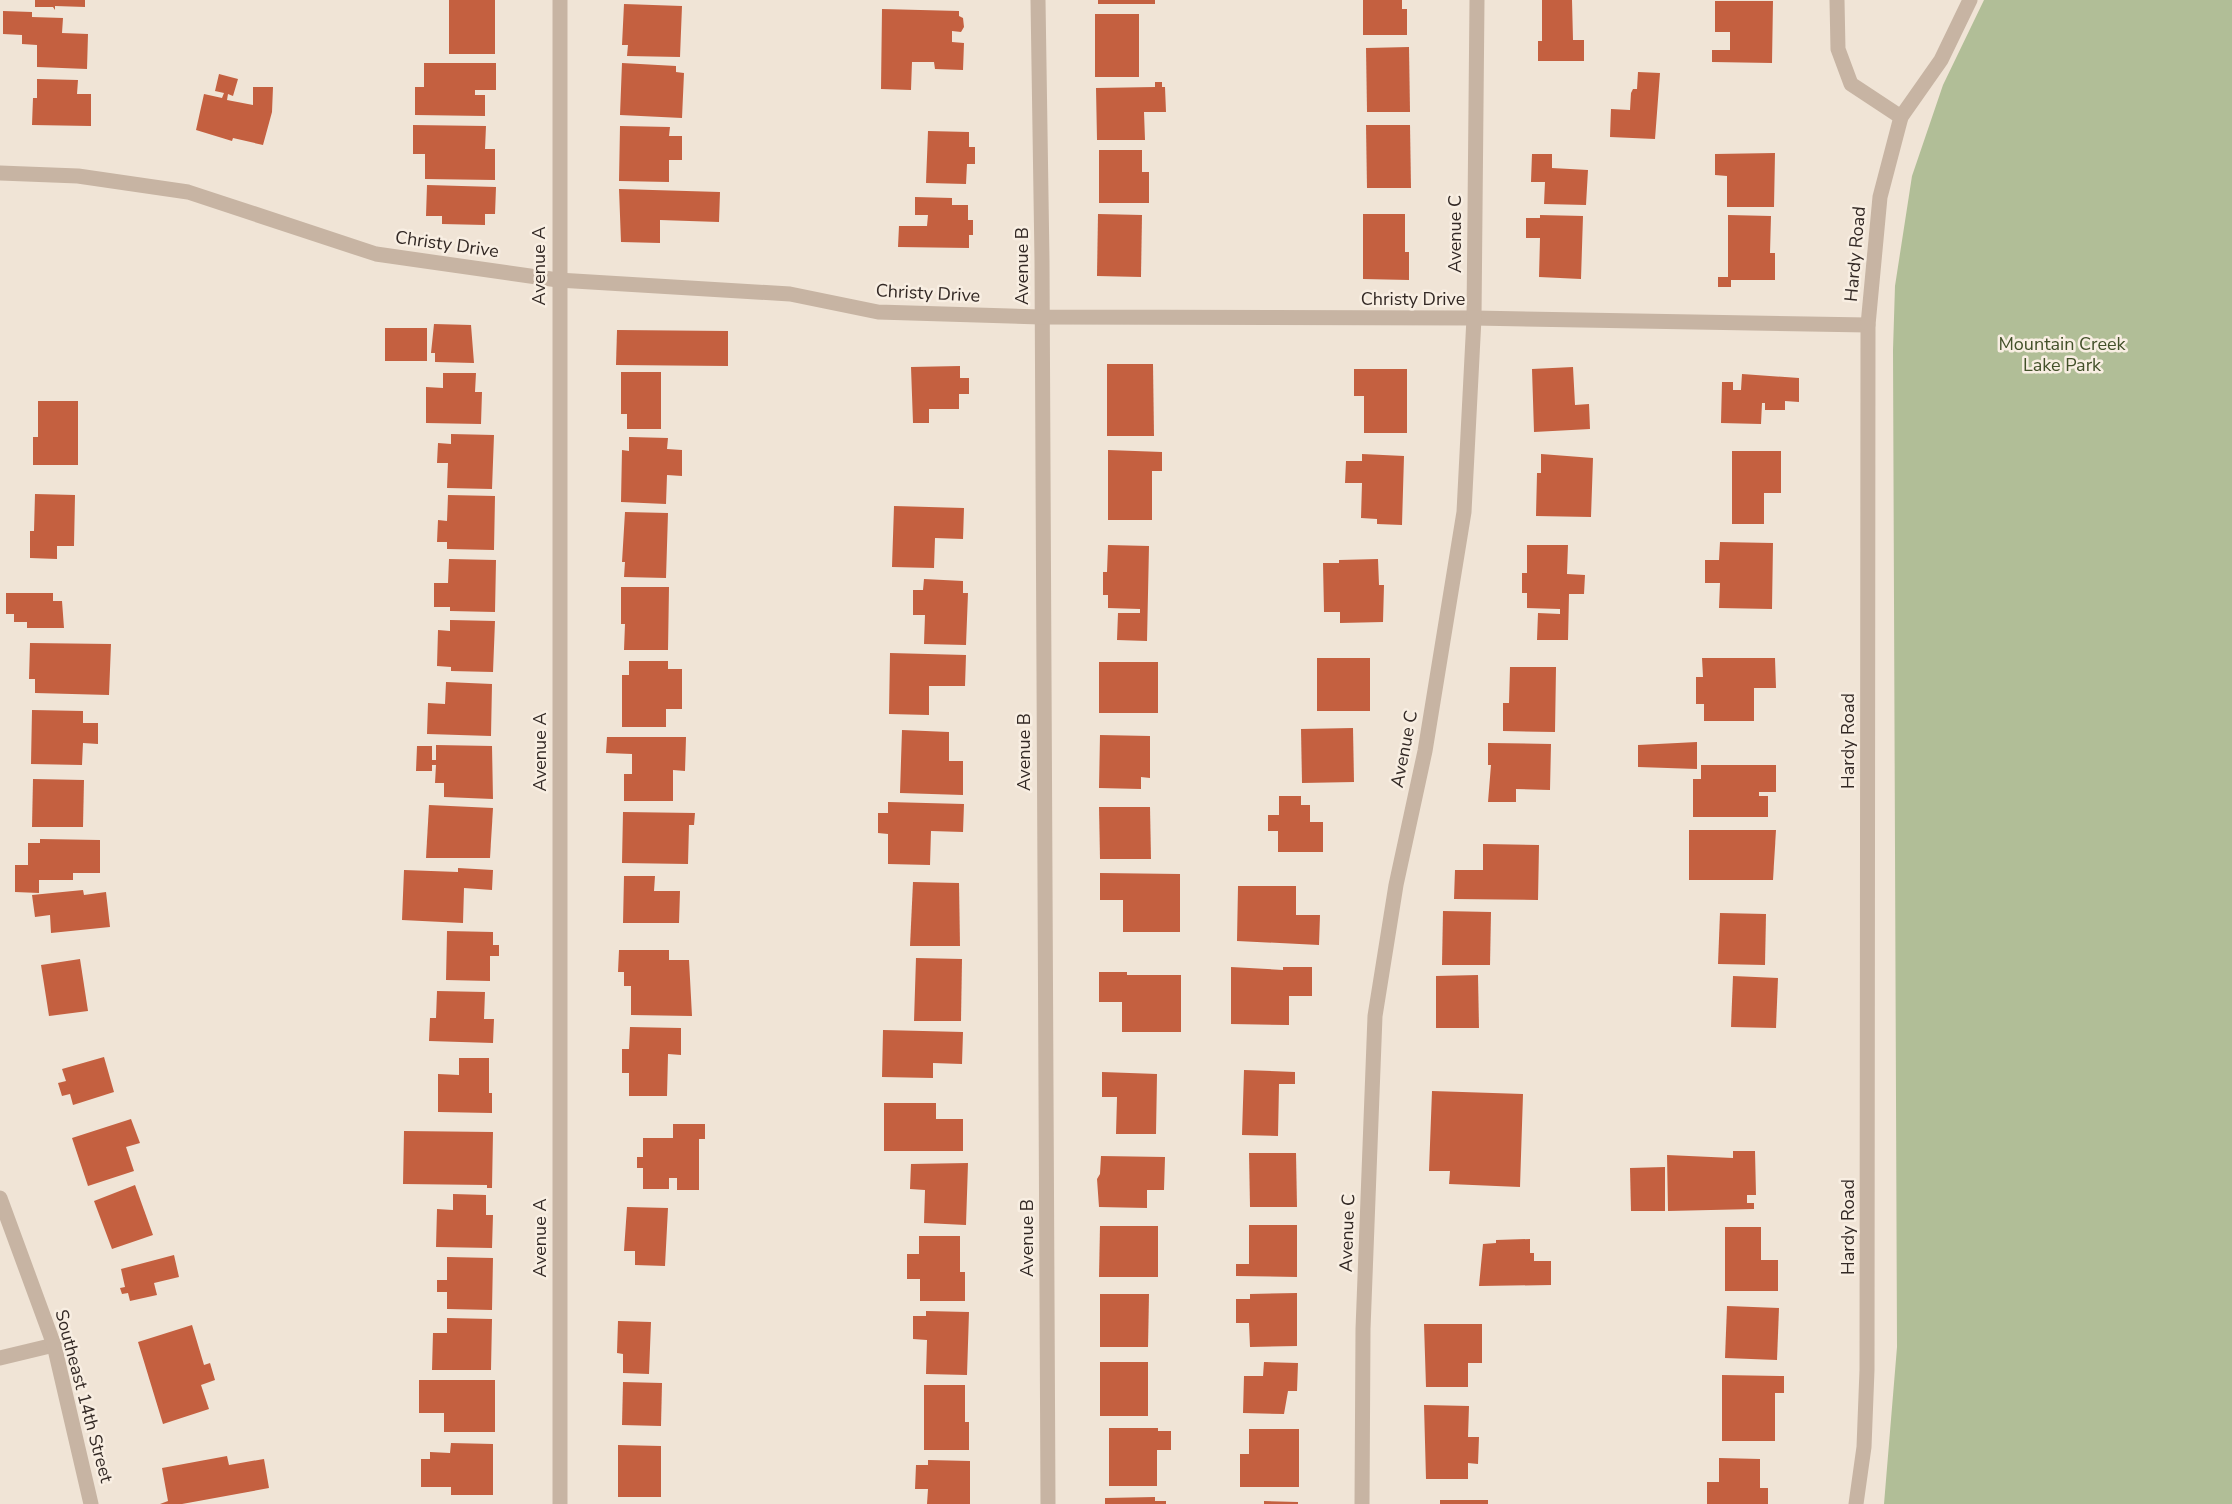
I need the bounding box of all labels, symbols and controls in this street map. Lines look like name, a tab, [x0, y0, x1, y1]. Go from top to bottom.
street label: Avenue C	[1443, 195, 1467, 273]
street label: Hardy Road	[1839, 205, 1871, 303]
street label: Christy Drive	[394, 225, 500, 263]
street label: Avenue A	[527, 226, 551, 306]
street label: Avenue B	[1010, 227, 1034, 305]
street label: Christy Drive	[875, 278, 981, 308]
street label: Christy Drive	[1361, 287, 1465, 311]
park label: Mountain Creek Lake Park	[1998, 332, 2127, 377]
street label: Hardy Road	[1836, 693, 1860, 789]
street label: Avenue C	[1385, 708, 1423, 790]
street label: Avenue A	[528, 712, 552, 792]
street label: Avenue B	[1012, 713, 1036, 791]
street label: Hardy Road	[1836, 1179, 1860, 1275]
street label: Avenue C	[1334, 1194, 1360, 1272]
street label: Avenue A	[528, 1198, 552, 1278]
street label: Avenue B	[1015, 1199, 1039, 1277]
street label: Southeast 14th Street	[49, 1307, 119, 1486]

